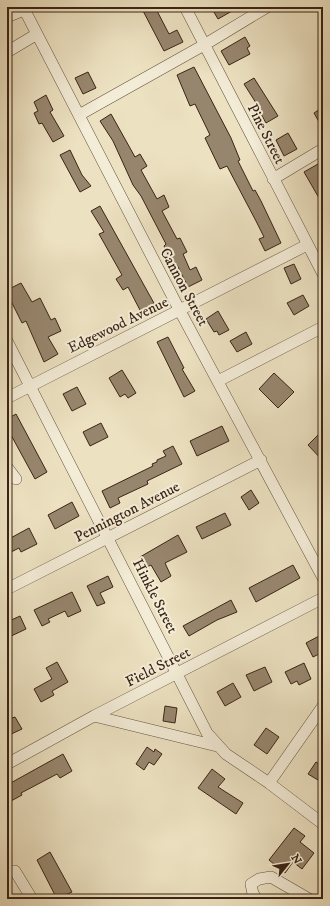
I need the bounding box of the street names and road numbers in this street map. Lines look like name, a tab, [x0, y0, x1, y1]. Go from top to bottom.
street label: Pine Street	[243, 101, 289, 168]
street label: Cannon Street	[155, 245, 213, 330]
street label: Edgewood Avenue	[65, 292, 171, 358]
street label: Pennington Avenue	[71, 477, 183, 547]
street label: Hinkle Street	[128, 556, 182, 637]
street label: Field Street	[123, 643, 194, 691]

